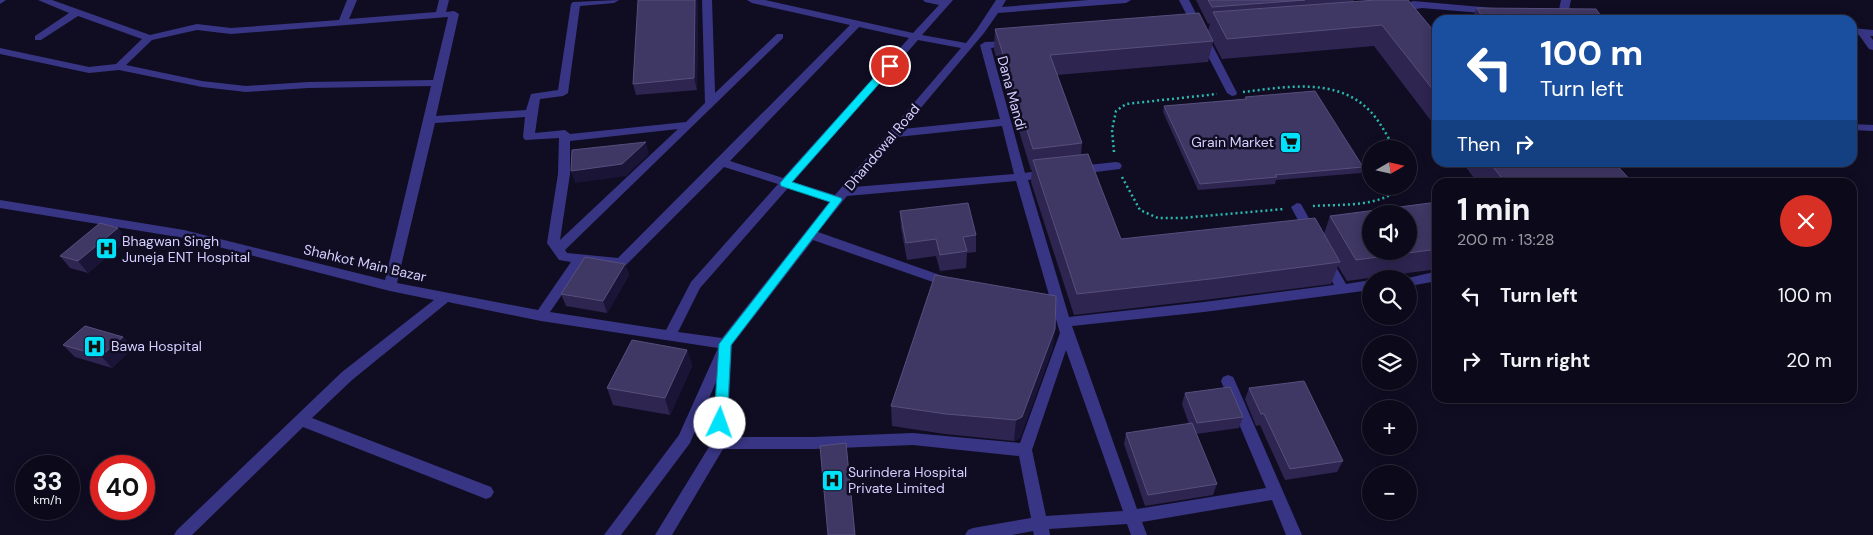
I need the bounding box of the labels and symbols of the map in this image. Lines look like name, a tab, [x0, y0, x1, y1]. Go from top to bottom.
pin	[869, 45, 911, 87]
street label: Dana Mandi	[993, 54, 1031, 132]
street label: Dhandowal Road	[841, 100, 923, 194]
supermarket icon: Grain Market	[1278, 130, 1302, 154]
place label: Grain Market	[1191, 133, 1274, 151]
north arrow	[1362, 140, 1418, 195]
place label: Bhagwan Singh Juneja ENT Hospital	[122, 232, 250, 266]
hospital icon: Bhagwan Singh Juneja ENT Hospital	[94, 237, 118, 261]
street label: Shahkot Main Bazar	[302, 240, 428, 286]
hospital icon: Bawa Hospital	[83, 334, 107, 358]
place label: Bawa Hospital	[111, 337, 202, 355]
position arrow	[693, 396, 745, 448]
speed limit sign: 40	[90, 455, 155, 520]
place label: Surindera Hospital Private Limited	[848, 463, 967, 497]
hospital icon: Surindera Hospital Private Limited	[820, 468, 844, 492]

